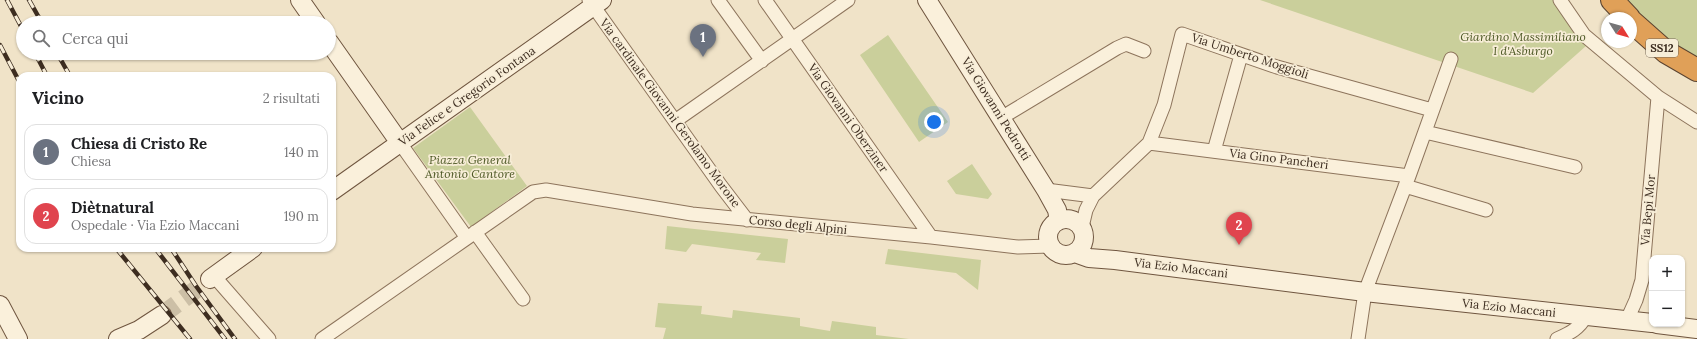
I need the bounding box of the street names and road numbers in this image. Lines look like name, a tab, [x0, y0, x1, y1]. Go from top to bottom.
street label: Via cardinale Giovanni Gerolamo Morone	[596, 15, 744, 210]
street label: Via Umberto Moggioli	[1189, 29, 1311, 82]
road number: SS12	[1646, 39, 1678, 57]
street label: Via Felice e Gregorio Fontana	[395, 43, 538, 149]
street label: Via Giovanni Pedrotti	[958, 54, 1034, 163]
street label: Via Giovanni Oberziner	[804, 59, 892, 176]
street label: Via Gino Pancheri	[1228, 145, 1329, 172]
street label: Via Bepi Mor	[1637, 173, 1658, 247]
street label: Corso degli Alpini	[748, 212, 848, 237]
street label: Via Ezio Maccani	[1132, 254, 1229, 281]
street label: Via Ezio Maccani	[1460, 295, 1557, 320]

